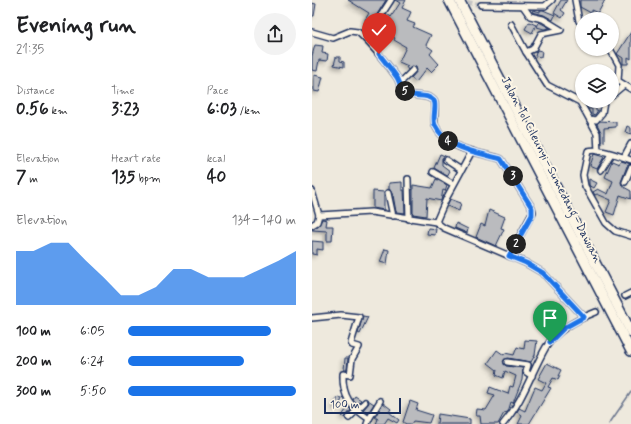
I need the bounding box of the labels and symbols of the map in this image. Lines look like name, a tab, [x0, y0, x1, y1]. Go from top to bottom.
pin	[362, 13, 396, 54]
street label: Jalan Tol Cileunyi–Sumedang–Dawuan	[496, 74, 605, 267]
pin: 5	[395, 81, 415, 101]
pin: 4	[438, 131, 458, 151]
pin: 3	[503, 166, 523, 186]
pin: 2	[506, 234, 526, 254]
pin	[533, 301, 567, 342]
scale bar	[324, 396, 401, 415]

